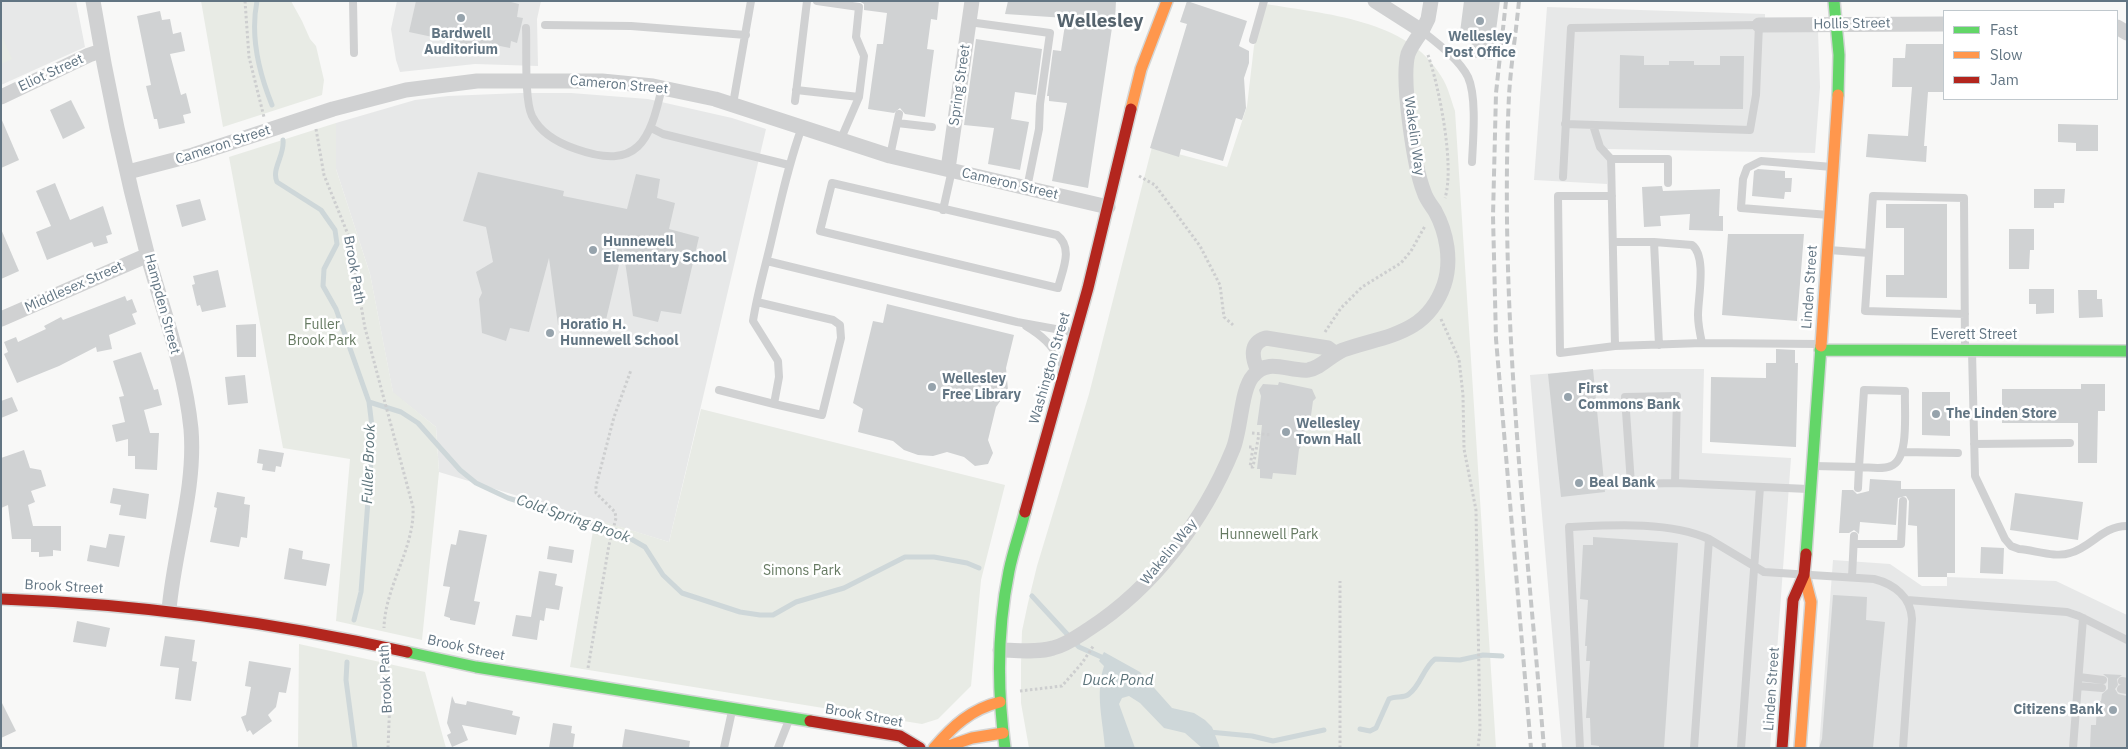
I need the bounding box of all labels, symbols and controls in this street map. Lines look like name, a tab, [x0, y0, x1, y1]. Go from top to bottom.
legend	[1943, 10, 2118, 100]
district label: Wellesley	[1057, 11, 1143, 33]
marker: Bardwell Auditorium	[455, 12, 467, 24]
marker: Wellesley Post Office	[1474, 15, 1486, 27]
street label: Hollis Street	[1813, 15, 1891, 33]
text: Fast	[1990, 20, 2018, 39]
place label: Bardwell Auditorium	[424, 26, 498, 58]
place label: Wellesley Post Office	[1444, 29, 1516, 62]
street label: Spring Street	[946, 43, 974, 127]
text: Slow	[1990, 45, 2023, 64]
street label: Eliot Street	[16, 51, 86, 95]
text: Jam	[1990, 70, 2019, 89]
street label: Cameron Street	[569, 72, 669, 98]
street label: Wakelin Way	[1400, 95, 1428, 177]
street label: Cameron Street	[173, 122, 273, 168]
street label: Cameron Street	[960, 165, 1060, 203]
street label: Brook Path	[340, 234, 368, 306]
place label: Hunnewell Elementary School	[603, 234, 727, 266]
marker: Hunnewell Elementary School	[587, 244, 599, 256]
street label: Linden Street	[1799, 245, 1821, 329]
street label: Hampden Street	[141, 252, 183, 356]
street label: Middlesex Street	[22, 258, 126, 316]
street label: Washington Street	[1026, 310, 1074, 426]
park label: Fuller Brook Park	[288, 317, 356, 350]
place label: Horatio H. Hunnewell School	[560, 317, 678, 350]
marker: Horatio H. Hunnewell School	[544, 327, 556, 339]
street label: Everett Street	[1931, 327, 2017, 343]
place label: Wellesley Free Library	[942, 371, 1021, 404]
marker: Wellesley Free Library	[926, 381, 938, 393]
place label: First Commons Bank	[1578, 381, 1680, 414]
marker: First Commons Bank	[1562, 391, 1574, 403]
place label: The Linden Store	[1946, 406, 2057, 422]
marker: The Linden Store	[1930, 408, 1942, 420]
place label: Wellesley Town Hall	[1296, 416, 1361, 448]
water label: Fuller Brook	[359, 424, 379, 504]
marker: Wellesley Town Hall	[1280, 426, 1292, 438]
place label: Beal Bank	[1589, 475, 1655, 491]
marker: Beal Bank	[1573, 477, 1585, 489]
water label: Cold Spring Brook	[514, 491, 632, 547]
street label: Wakelin Way	[1137, 516, 1201, 588]
park label: Hunnewell Park	[1220, 527, 1318, 543]
park label: Simons Park	[763, 563, 841, 579]
street label: Brook Street	[24, 577, 104, 597]
street label: Brook Street	[426, 632, 506, 664]
street label: Brook Path	[376, 644, 396, 714]
street label: Linden Street	[1761, 647, 1783, 731]
water label: Duck Pond	[1083, 672, 1153, 690]
street label: Brook Street	[824, 701, 904, 731]
place label: Citizens Bank	[2013, 702, 2103, 718]
marker: Citizens Bank	[2107, 704, 2119, 716]

